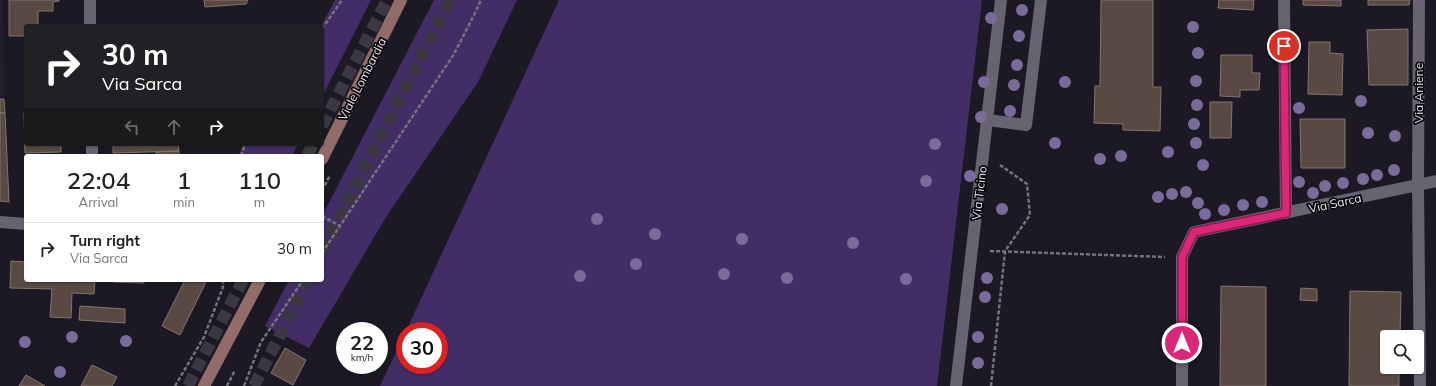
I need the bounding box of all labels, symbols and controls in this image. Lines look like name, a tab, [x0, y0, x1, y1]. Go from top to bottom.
pin	[1267, 29, 1301, 63]
street label: Viale Lombardia	[335, 35, 389, 123]
icon: arrive	[1273, 35, 1295, 57]
text: 30 m	[102, 37, 168, 72]
icon: right	[36, 40, 88, 92]
street label: Via Aniene	[1411, 63, 1426, 123]
text: Via Sarca	[102, 72, 182, 95]
icon: left	[121, 116, 143, 138]
icon: ahead	[163, 116, 185, 138]
icon: right	[205, 116, 227, 138]
text: 22:04	[67, 165, 130, 195]
text: 1	[177, 165, 191, 195]
text: 110	[238, 165, 281, 195]
street label: Via Ticino	[968, 165, 990, 221]
street label: Via Sarca	[1307, 190, 1363, 216]
text: Arrival	[79, 194, 118, 210]
text: min	[173, 194, 195, 210]
text: m	[254, 194, 265, 210]
text: Turn right	[70, 231, 140, 250]
icon: right	[36, 238, 58, 260]
text: 30 m	[277, 239, 312, 258]
text: Via Sarca	[70, 250, 128, 266]
speed limit sign: 30	[396, 322, 448, 374]
position arrow	[1161, 322, 1203, 364]
text: 22	[350, 330, 374, 355]
map controls	[1380, 330, 1424, 374]
button: search	[1380, 330, 1424, 374]
text: km/h	[351, 351, 373, 364]

